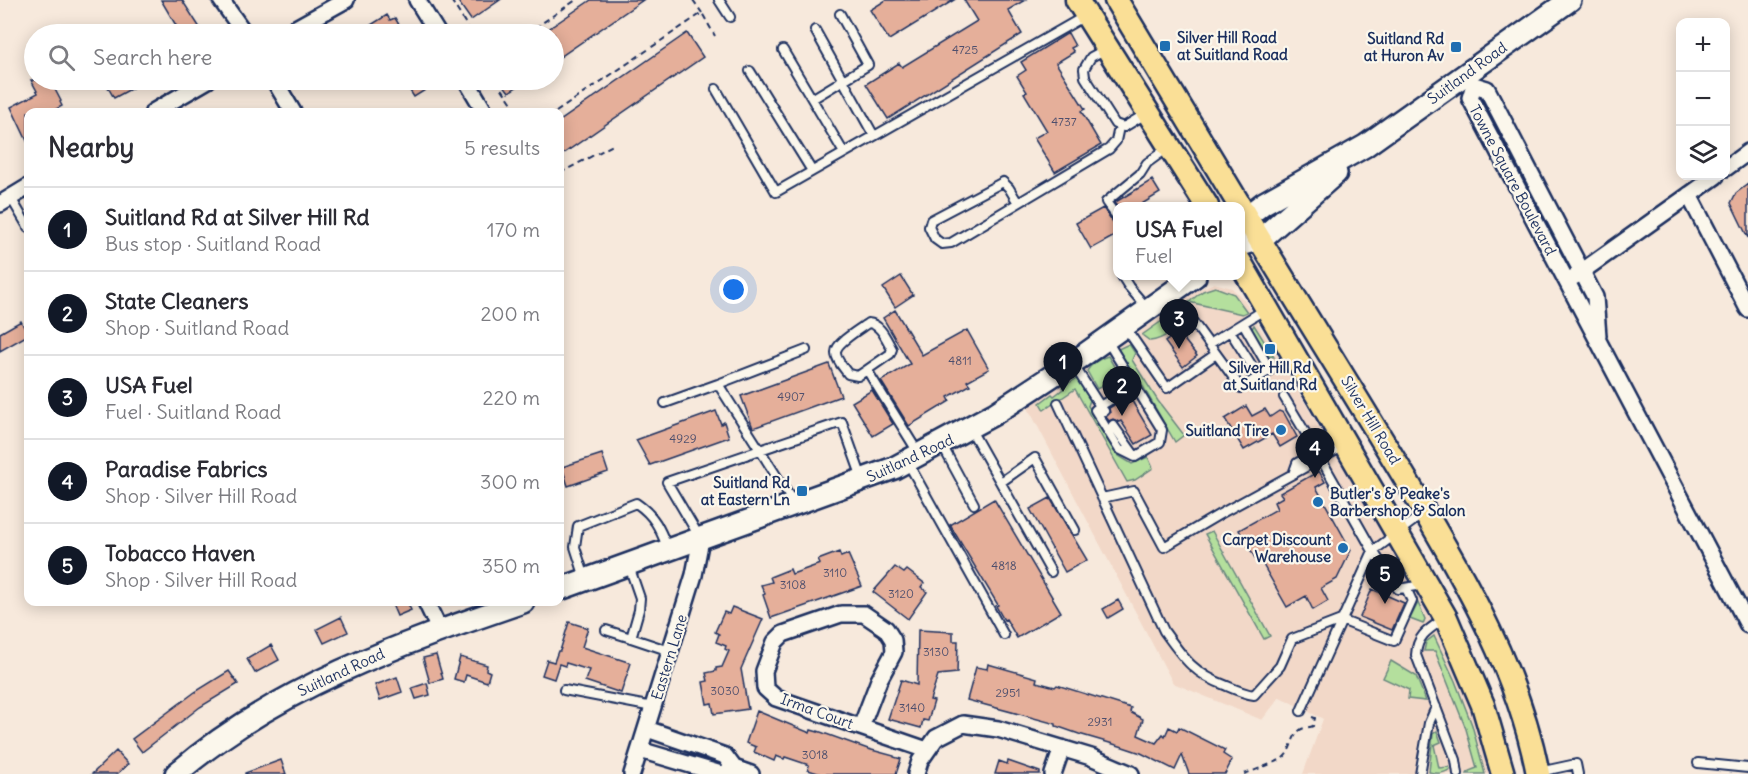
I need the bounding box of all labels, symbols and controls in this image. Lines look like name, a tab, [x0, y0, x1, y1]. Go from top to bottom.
map controls	[1676, 18, 1730, 180]
button: +	[1676, 18, 1730, 72]
search box	[24, 24, 564, 90]
place label: Silver Hill Road at Suitland Road	[1177, 28, 1288, 64]
place label: Suitland Rd at Huron Av	[1364, 29, 1445, 65]
street label: Suitland Road	[1424, 38, 1511, 108]
marker: Silver Hill Road at Suitland Road	[1158, 39, 1172, 53]
marker: Suitland Rd at Huron Av	[1449, 40, 1463, 54]
icon: search	[45, 41, 78, 74]
house number: 4725	[952, 42, 978, 57]
text: Search here	[93, 43, 212, 71]
button: −	[1676, 72, 1730, 126]
street label: Towne Square Boulevard	[1465, 102, 1561, 259]
house number: 4737	[1051, 114, 1077, 129]
button: layers	[1676, 126, 1730, 180]
text: Nearby	[48, 131, 134, 164]
text: 5 results	[464, 135, 540, 160]
popup	[1113, 202, 1245, 280]
text: Suitland Rd at Silver Hill Rd	[105, 203, 370, 231]
text: USA Fuel	[1135, 215, 1223, 243]
text: 1	[64, 217, 71, 242]
text: 170 m	[487, 217, 540, 242]
text: Bus stop · Suitland Road	[105, 231, 321, 256]
text: Fuel	[1135, 243, 1173, 268]
your location	[719, 275, 748, 304]
text: State Cleaners	[105, 287, 249, 315]
pin: 3	[1160, 300, 1198, 349]
text: 2	[62, 301, 73, 326]
text: 200 m	[480, 301, 540, 326]
text: Shop · Suitland Road	[105, 315, 289, 340]
pin: 1	[1044, 342, 1082, 392]
marker: Silver Hill Rd at Suitland Rd	[1263, 342, 1277, 356]
house number: 4811	[948, 353, 972, 368]
place label: Silver Hill Rd at Suitland Rd	[1223, 358, 1317, 394]
pin: 2	[1102, 366, 1142, 416]
text: USA Fuel	[105, 371, 193, 399]
street label: Silver Hill Road	[1337, 372, 1405, 468]
text: 3	[62, 385, 73, 410]
text: 220 m	[483, 385, 540, 410]
house number: 4907	[777, 389, 805, 404]
text: Fuel · Suitland Road	[105, 399, 281, 424]
place label: Suitland Tire	[1186, 421, 1269, 440]
marker: Suitland Tire	[1274, 423, 1288, 437]
pin: 4	[1296, 428, 1334, 478]
street label: Suitland Road	[864, 430, 957, 486]
house number: 4929	[669, 431, 697, 446]
text: Paradise Fabrics	[105, 455, 268, 483]
text: 4	[62, 469, 73, 494]
text: 300 m	[480, 469, 540, 494]
place label: Suitland Rd at Eastern Ln	[701, 473, 790, 509]
text: Shop · Silver Hill Road	[105, 483, 297, 508]
marker: Suitland Rd at Eastern Ln	[795, 484, 809, 498]
place label: Butler's & Peake's Barbershop & Salon	[1330, 484, 1466, 521]
marker: Butler's & Peake's Barbershop & Salon	[1311, 495, 1325, 509]
place label: Carpet Discount Warehouse	[1222, 530, 1332, 566]
text: Tobacco Haven	[105, 539, 255, 567]
marker: Carpet Discount Warehouse	[1336, 541, 1350, 555]
text: 5	[62, 553, 73, 578]
text: 350 m	[482, 553, 540, 578]
pin: 5	[1366, 554, 1404, 604]
house number: 4818	[991, 558, 1017, 573]
house number: 3110	[823, 565, 847, 580]
text: Shop · Silver Hill Road	[105, 567, 297, 592]
house number: 3108	[780, 577, 806, 592]
house number: 3120	[888, 586, 914, 601]
street label: Eastern Lane	[647, 612, 691, 702]
street label: Suitland Road	[295, 644, 388, 700]
house number: 3130	[923, 644, 949, 659]
house number: 3030	[710, 683, 740, 698]
house number: 2951	[995, 685, 1021, 700]
street label: Irma Court	[778, 689, 856, 733]
house number: 3140	[899, 700, 925, 715]
house number: 2931	[1088, 714, 1112, 729]
house number: 3018	[802, 747, 828, 762]

